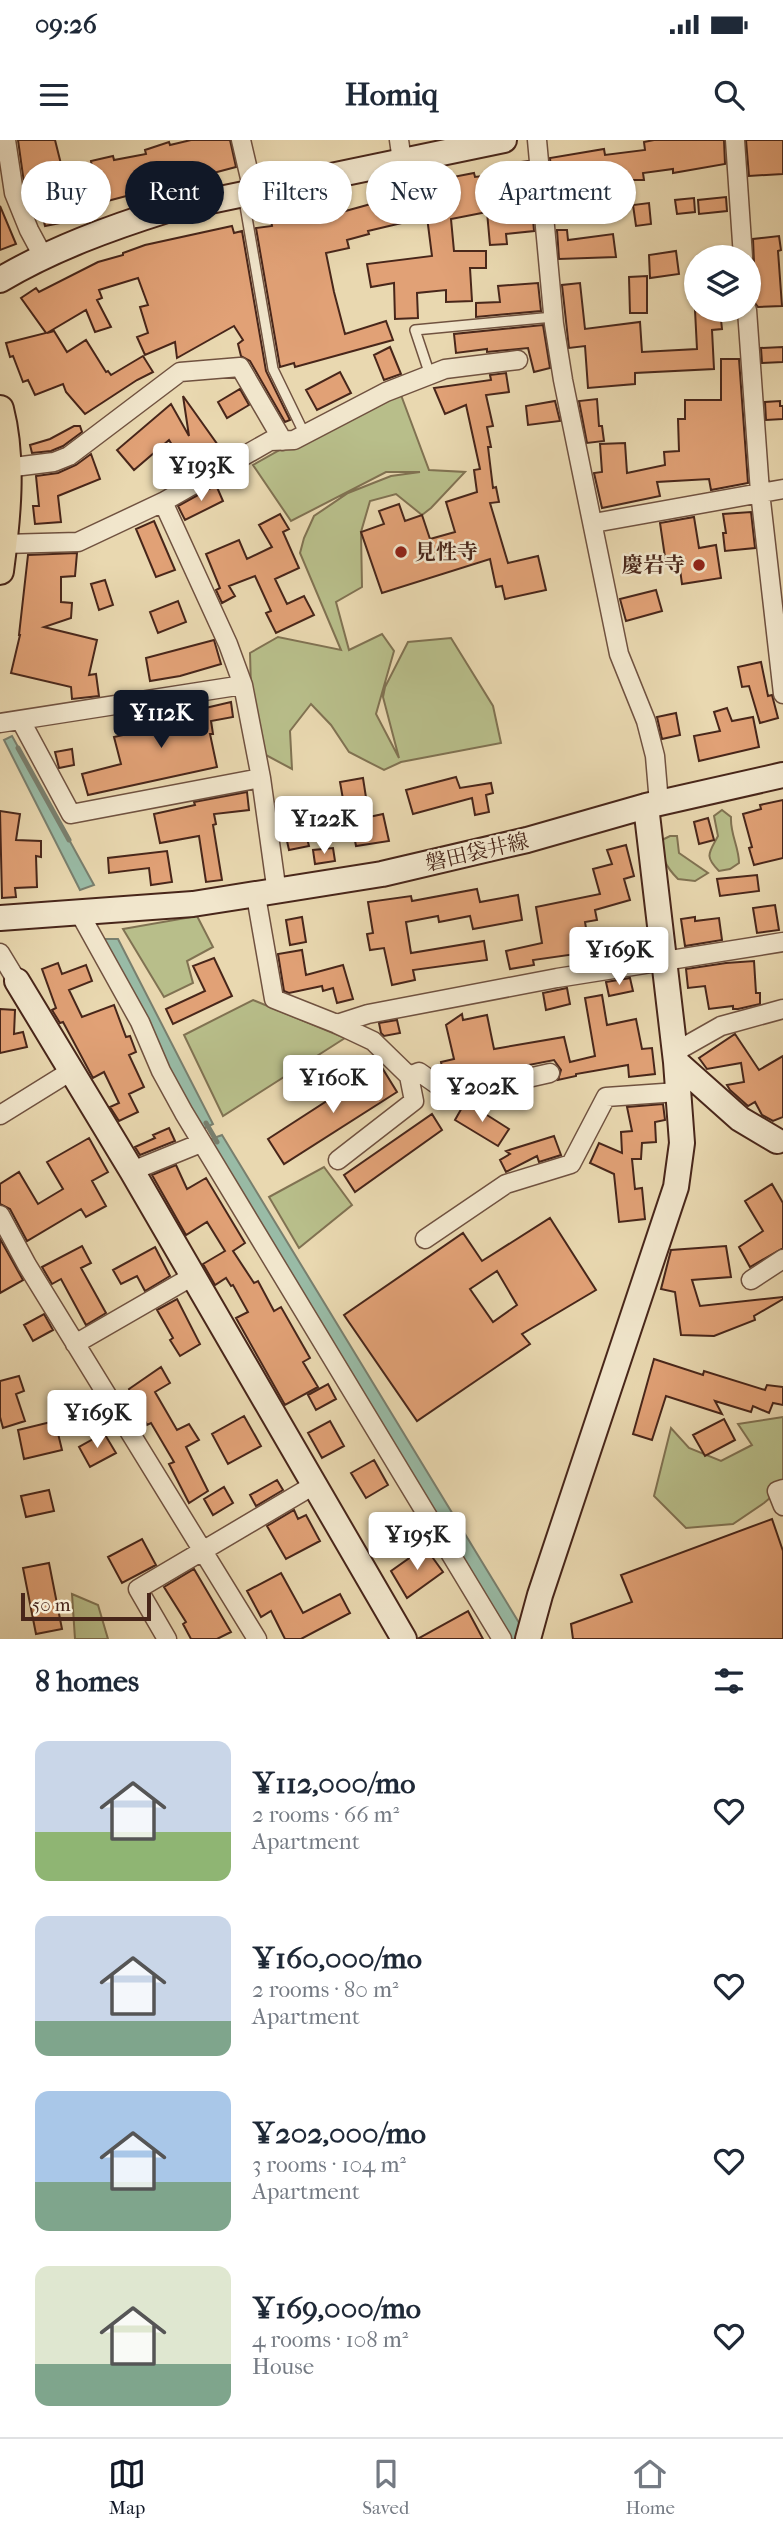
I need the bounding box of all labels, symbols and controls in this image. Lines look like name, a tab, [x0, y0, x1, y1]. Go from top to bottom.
text: 09:26	[35, 9, 97, 40]
icon: menu	[35, 76, 73, 114]
text: Homiq	[345, 76, 438, 113]
icon: search	[710, 76, 748, 114]
chip: Buy	[21, 161, 111, 224]
chip: Rent	[125, 161, 224, 224]
chip: Filters	[238, 161, 352, 224]
chip: New	[366, 161, 461, 224]
chip: Apartment	[475, 161, 636, 224]
map controls	[684, 245, 761, 322]
button: layers	[684, 245, 761, 322]
pin: ¥193K	[152, 444, 250, 503]
text: ¥193K	[169, 452, 233, 479]
place label: 見性寺	[415, 540, 478, 564]
marker: 見性寺	[393, 544, 409, 560]
place label: 慶岩寺	[622, 553, 685, 577]
marker: 慶岩寺	[691, 557, 707, 573]
pin: ¥112K	[112, 690, 210, 750]
text: ¥112K	[130, 699, 192, 726]
pin: ¥122K	[275, 796, 373, 856]
text: ¥122K	[291, 805, 357, 832]
street label: 磐田袋井線	[423, 828, 531, 876]
pin: ¥169K	[570, 928, 668, 987]
text: ¥169K	[585, 936, 653, 963]
pin: ¥160K	[284, 1056, 382, 1115]
text: ¥160K	[299, 1064, 367, 1091]
pin: ¥202K	[433, 1065, 531, 1124]
text: ¥202K	[447, 1073, 517, 1100]
pin: ¥169K	[48, 1390, 146, 1450]
text: ¥169K	[63, 1399, 131, 1426]
pin: ¥195K	[368, 1512, 466, 1572]
text: ¥195K	[385, 1521, 449, 1548]
scale bar	[21, 1590, 150, 1622]
text: 50 m	[32, 1594, 71, 1616]
icon: filters	[710, 1662, 748, 1700]
text: 8 homes	[35, 1664, 139, 1699]
text: ¥112,000/mo	[252, 1766, 415, 1801]
icon: home	[91, 1769, 175, 1853]
icon: heart	[710, 1792, 748, 1830]
text: 2 rooms · 66 m²	[252, 1801, 399, 1828]
text: Apartment	[252, 1828, 360, 1855]
text: ¥160,000/mo	[252, 1941, 422, 1976]
icon: home	[91, 1944, 175, 2028]
icon: heart	[710, 1967, 748, 2005]
text: 2 rooms · 80 m²	[252, 1976, 399, 2003]
text: Apartment	[252, 2003, 360, 2030]
text: ¥202,000/mo	[252, 2116, 426, 2151]
icon: home	[91, 2119, 175, 2203]
icon: heart	[710, 2142, 748, 2180]
text: 3 rooms · 104 m²	[252, 2151, 406, 2178]
text: Apartment	[252, 2178, 360, 2205]
text: ¥169,000/mo	[252, 2291, 421, 2326]
icon: home	[91, 2294, 175, 2378]
icon: heart	[710, 2317, 748, 2355]
text: 4 rooms · 108 m²	[252, 2326, 408, 2353]
text: House	[252, 2353, 314, 2380]
tab: Map	[108, 2455, 146, 2519]
tab: Saved	[362, 2455, 409, 2519]
tab: Home	[625, 2455, 675, 2519]

